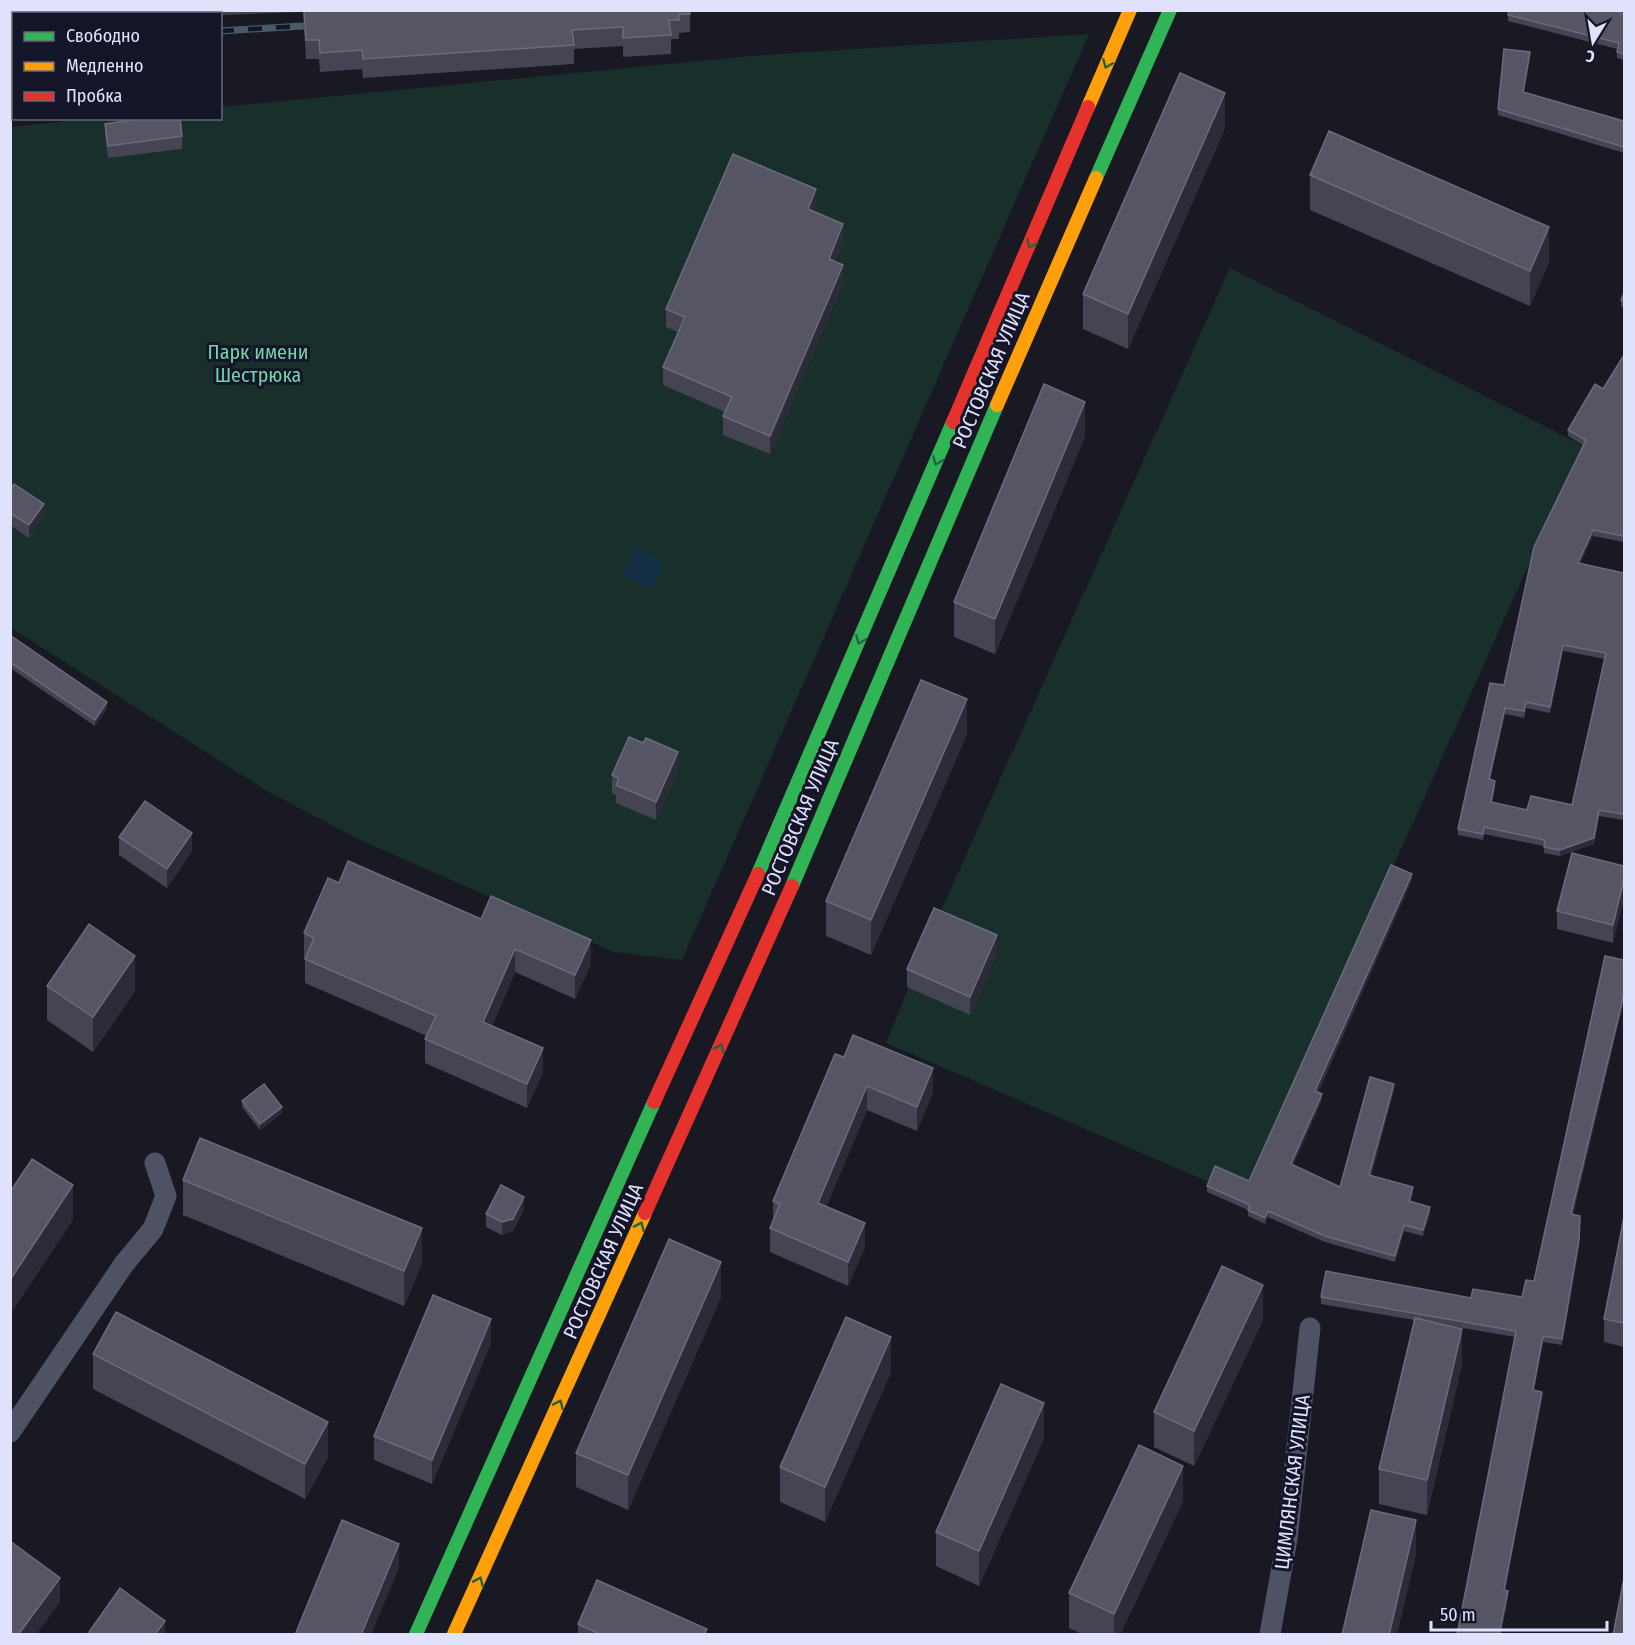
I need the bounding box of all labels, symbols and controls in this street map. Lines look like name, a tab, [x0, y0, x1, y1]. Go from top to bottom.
legend	[12, 12, 222, 120]
north arrow	[1563, 12, 1623, 72]
text: Свободно	[66, 25, 140, 47]
text: С	[1584, 46, 1596, 66]
text: Медленно	[66, 55, 144, 77]
one-way arrow	[1102, 58, 1114, 69]
text: Пробка	[66, 85, 122, 107]
one-way arrow	[1026, 237, 1038, 248]
street label: РОСТОВСКАЯ УЛИЦА	[947, 288, 1035, 452]
park label: Парк имени Шестрюка	[208, 340, 308, 387]
one-way arrow	[932, 455, 944, 466]
one-way arrow	[855, 634, 867, 645]
street label: РОСТОВСКАЯ УЛИЦА	[756, 735, 844, 899]
one-way arrow	[713, 1044, 725, 1055]
street label: РОСТОВСКАЯ УЛИЦА	[558, 1179, 648, 1343]
one-way arrow	[633, 1222, 645, 1233]
street label: ЦИМЛЯНСКАЯ УЛИЦА	[1269, 1393, 1315, 1571]
one-way arrow	[552, 1399, 564, 1410]
one-way arrow	[471, 1577, 483, 1588]
scale bar	[1431, 1594, 1606, 1632]
text: 50 m	[1440, 1604, 1476, 1626]

